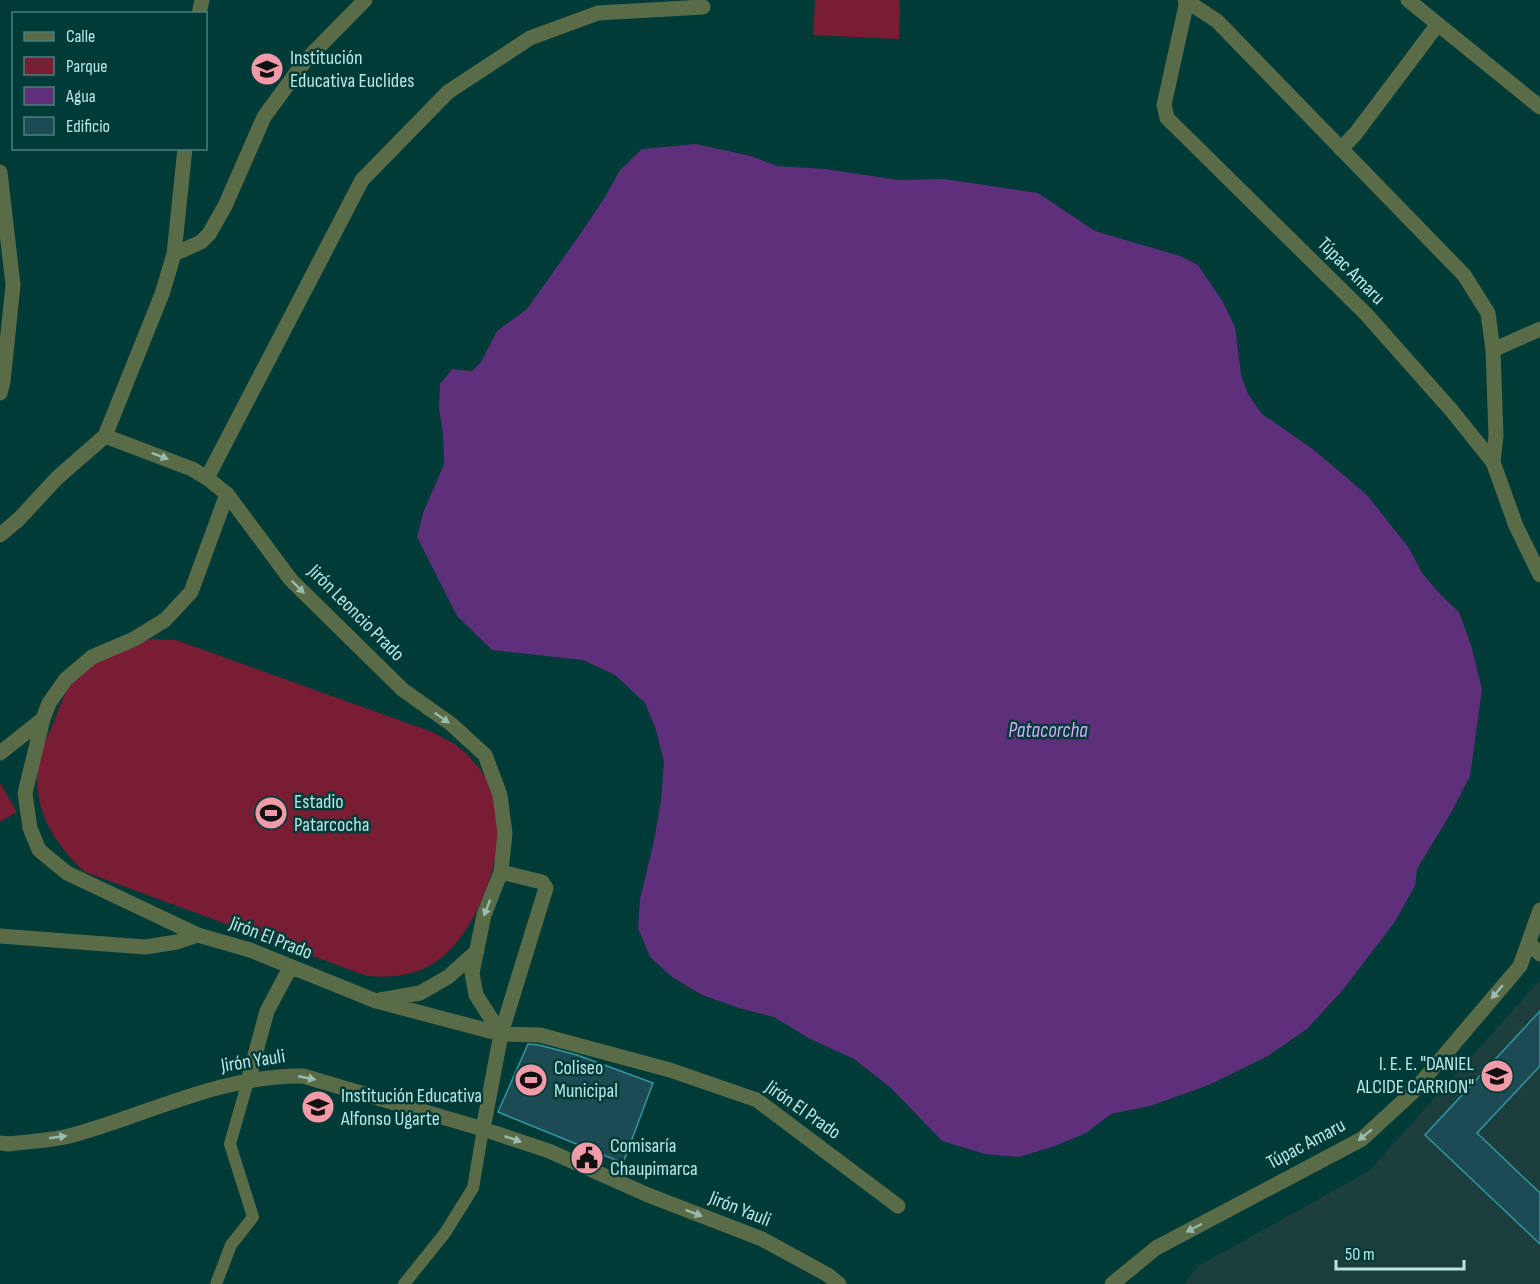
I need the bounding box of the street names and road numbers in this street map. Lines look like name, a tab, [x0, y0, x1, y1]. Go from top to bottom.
street label: Túpac Amaru	[1312, 232, 1390, 310]
street label: Jirón Leoncio Prado	[302, 559, 409, 666]
street label: Jirón El Prado	[225, 911, 316, 965]
street label: Jirón Yauli	[218, 1044, 287, 1078]
street label: Jirón El Prado	[760, 1075, 845, 1145]
street label: Túpac Amaru	[1263, 1113, 1349, 1175]
street label: Jirón Yauli	[705, 1185, 774, 1232]

